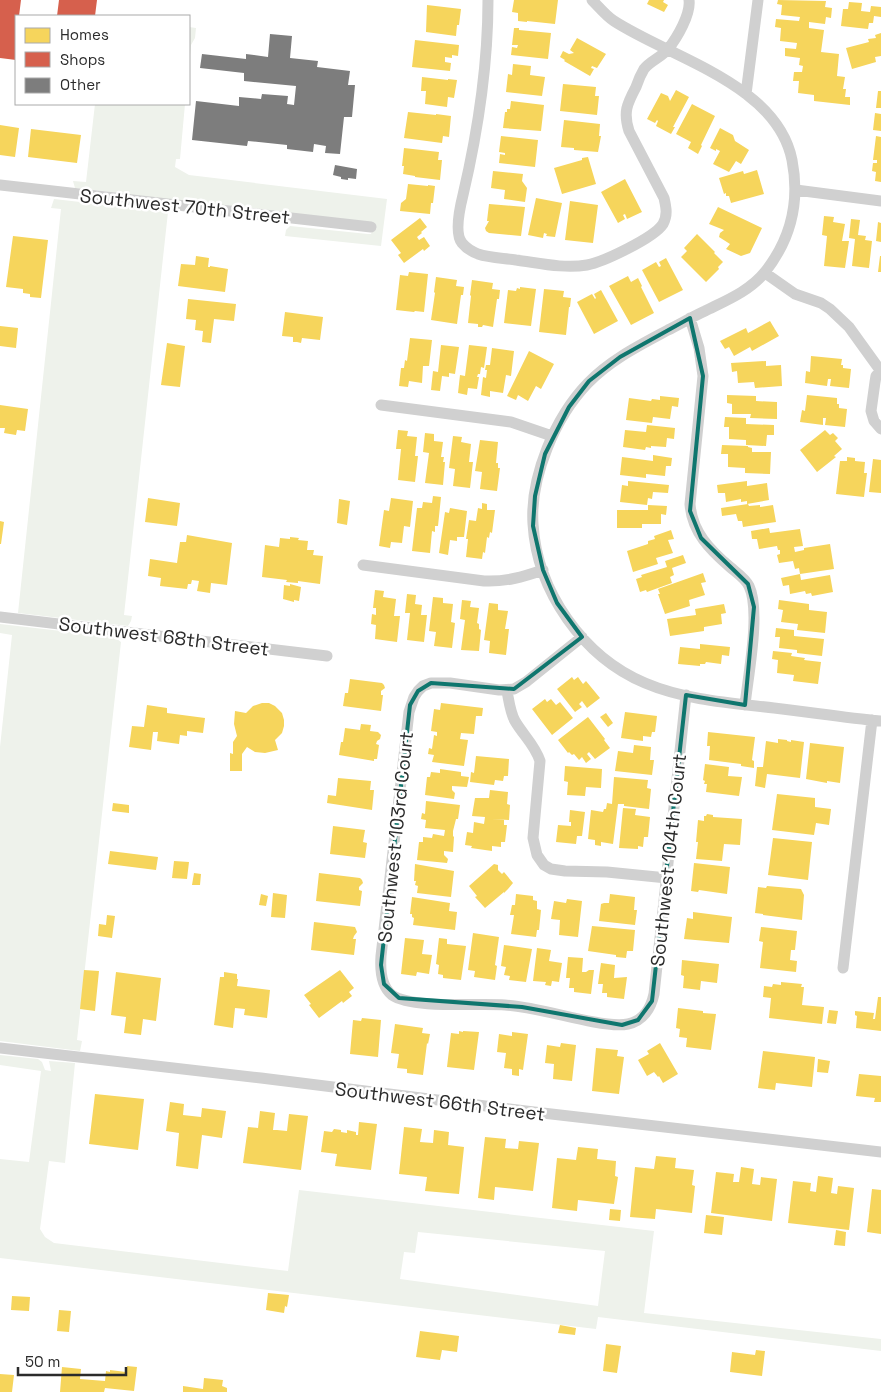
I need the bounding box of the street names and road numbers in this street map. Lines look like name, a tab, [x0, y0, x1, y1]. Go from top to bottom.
street label: Southwest 70th Street	[79, 183, 291, 230]
street label: Southwest 68th Street	[57, 611, 271, 662]
street label: Southwest 103rd Court	[372, 730, 419, 944]
street label: Southwest 104th Court	[645, 752, 692, 968]
street label: Southwest 66th Street	[333, 1076, 546, 1127]

